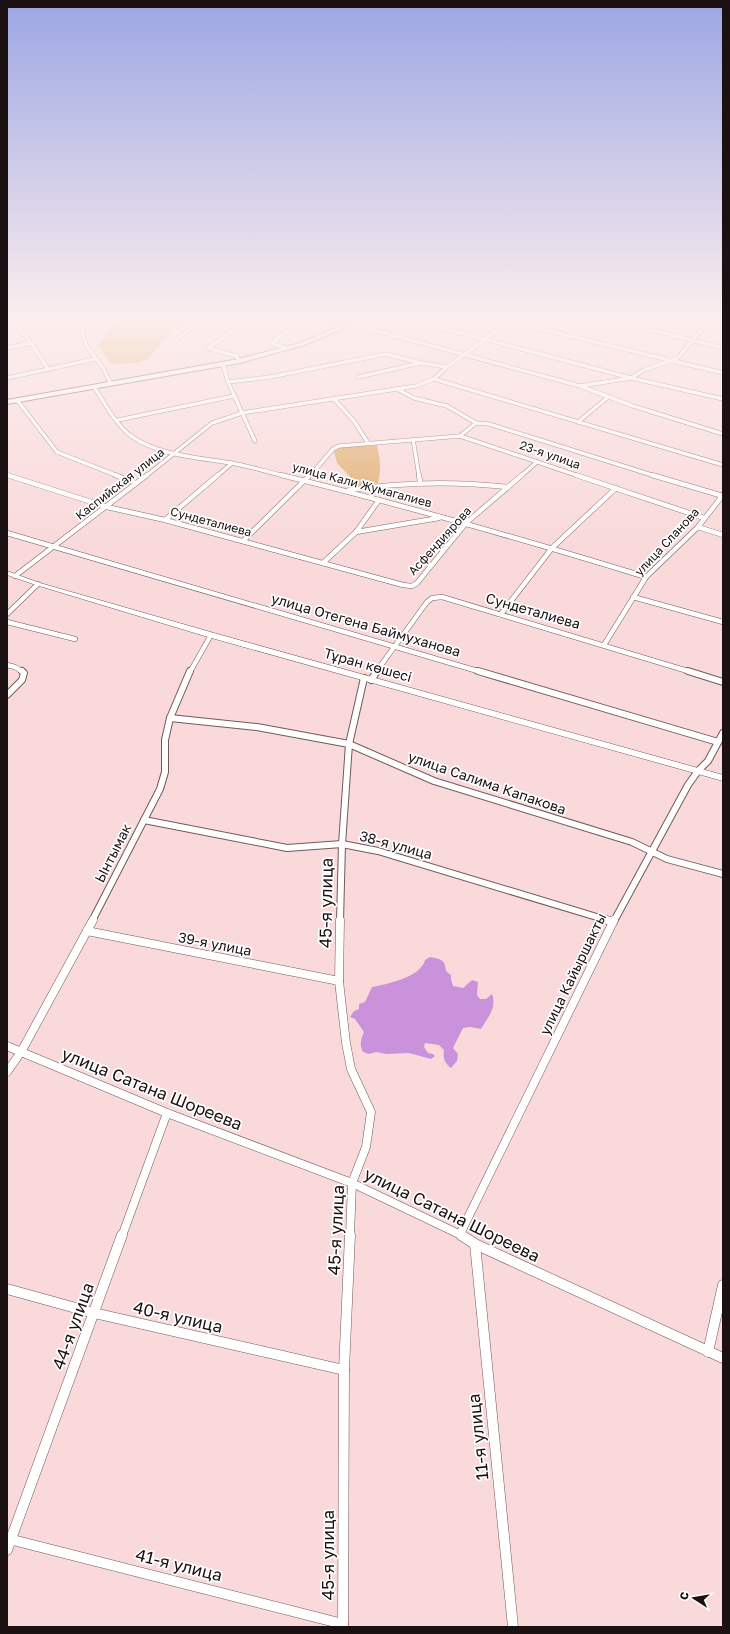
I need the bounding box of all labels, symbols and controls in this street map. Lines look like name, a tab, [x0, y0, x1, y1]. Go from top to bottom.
street label: 23-я улица	[518, 437, 583, 472]
street label: Каспийская улица	[72, 444, 167, 523]
street label: улица Кали Жумагалиев	[291, 459, 434, 510]
street label: Сундеталиева	[169, 503, 253, 540]
street label: Асфендиярова	[405, 503, 474, 578]
street label: улица Сланова	[631, 504, 702, 579]
street label: улица Отегена Баймуханова	[270, 589, 463, 660]
street label: Сундеталиева	[484, 589, 582, 632]
street label: Тұран көшесі	[322, 644, 414, 686]
street label: улица Салима Капакова	[406, 747, 568, 818]
street label: Ынтымак	[90, 820, 135, 885]
street label: 38-я улица	[358, 827, 434, 862]
street label: 45-я улица	[314, 858, 337, 948]
street label: улица Кайыршакты	[536, 910, 610, 1038]
street label: 39-я улица	[177, 928, 253, 959]
street label: улица Сатана Шореева	[59, 1043, 246, 1134]
street label: улица Сатана Шореева	[361, 1163, 544, 1266]
street label: 45-я улица	[323, 1184, 348, 1276]
street label: 44-я улица	[47, 1280, 98, 1372]
street label: 40-я улица	[131, 1296, 225, 1337]
street label: 11-я улица	[463, 1393, 492, 1481]
street label: 45-я улица	[317, 1510, 338, 1600]
street label: 41-я улица	[133, 1544, 225, 1585]
north arrow	[674, 1578, 714, 1618]
text: С	[677, 1590, 691, 1601]

